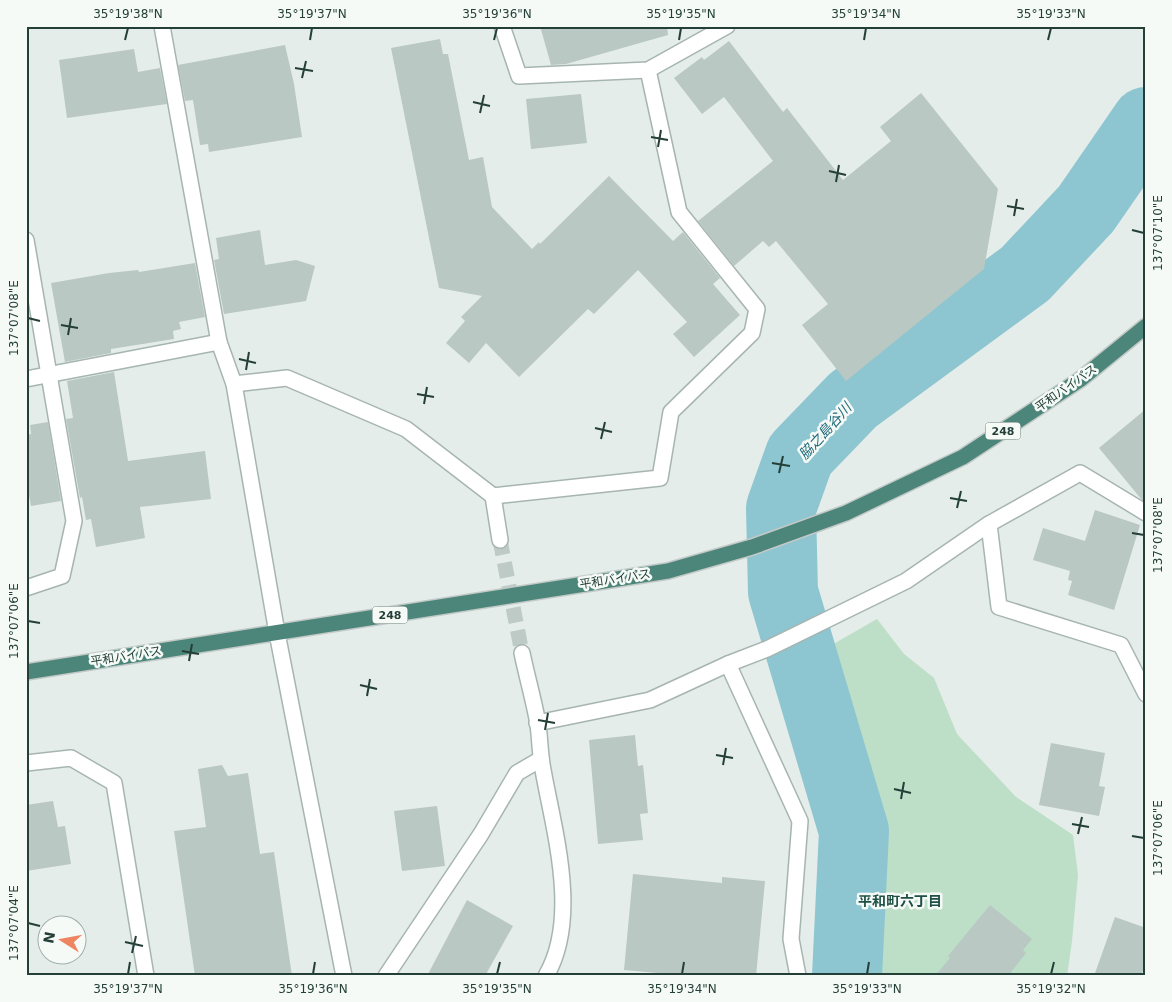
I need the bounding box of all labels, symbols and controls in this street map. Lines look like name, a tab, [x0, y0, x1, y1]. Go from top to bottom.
text: 35°19'38"N	[93, 7, 163, 21]
text: 35°19'37"N	[277, 7, 347, 21]
text: 35°19'36"N	[462, 7, 532, 21]
text: 35°19'35"N	[646, 7, 716, 21]
text: 35°19'34"N	[831, 7, 901, 21]
text: 35°19'33"N	[1016, 7, 1086, 21]
text: 137°07'10"E	[1151, 195, 1165, 271]
text: 137°07'08"E	[7, 280, 21, 356]
street label: 平和バイパス	[1033, 362, 1099, 414]
water label: 脇之島谷川	[796, 398, 856, 462]
road number: 248	[986, 422, 1020, 440]
text: 137°07'08"E	[1151, 497, 1165, 573]
street label: 平和バイパス	[578, 566, 652, 592]
text: 137°07'06"E	[7, 583, 21, 659]
road number: 248	[372, 606, 408, 624]
street label: 平和バイパス	[89, 643, 163, 669]
text: 137°07'06"E	[1151, 800, 1165, 876]
text: 137°07'04"E	[7, 885, 21, 961]
district label: 平和町六丁目	[858, 893, 942, 909]
north arrow	[38, 914, 88, 964]
text: N	[40, 930, 58, 945]
text: 35°19'37"N	[93, 982, 163, 996]
text: 35°19'36"N	[278, 982, 348, 996]
text: 35°19'35"N	[462, 982, 532, 996]
text: 35°19'34"N	[647, 982, 717, 996]
text: 35°19'33"N	[832, 982, 902, 996]
text: 35°19'32"N	[1016, 982, 1086, 996]

